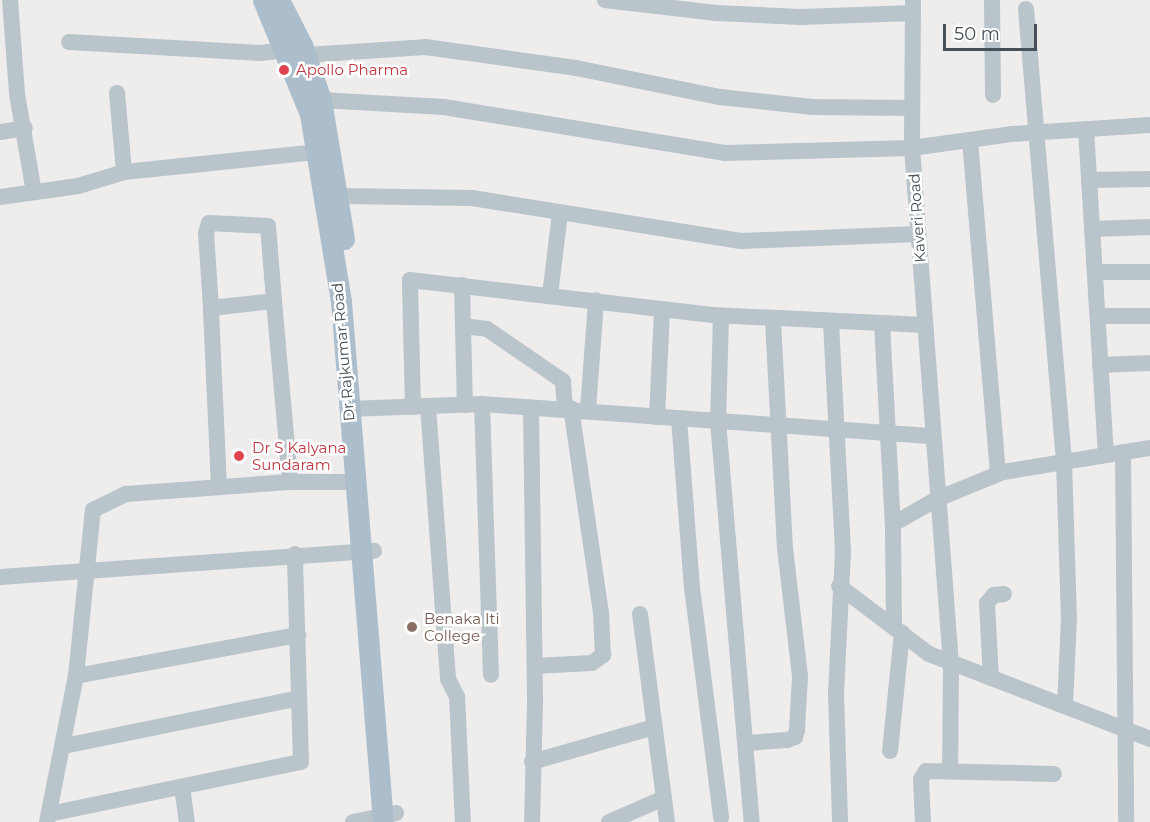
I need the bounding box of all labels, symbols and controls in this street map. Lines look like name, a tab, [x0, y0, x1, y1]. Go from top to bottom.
scale bar	[946, 12, 1040, 50]
text: 50 m	[954, 23, 1000, 45]
place label: Apollo Pharma	[296, 61, 408, 79]
marker: Apollo Pharma	[277, 63, 291, 77]
street label: Kaveri Road	[905, 173, 929, 263]
street label: Dr Rajkumar Road	[328, 282, 358, 422]
place label: Dr S Kalyana Sundaram	[252, 438, 346, 473]
marker: Dr S Kalyana Sundaram	[230, 447, 248, 465]
place label: Benaka Iti College	[424, 609, 500, 644]
marker: Benaka Iti College	[405, 620, 419, 634]

